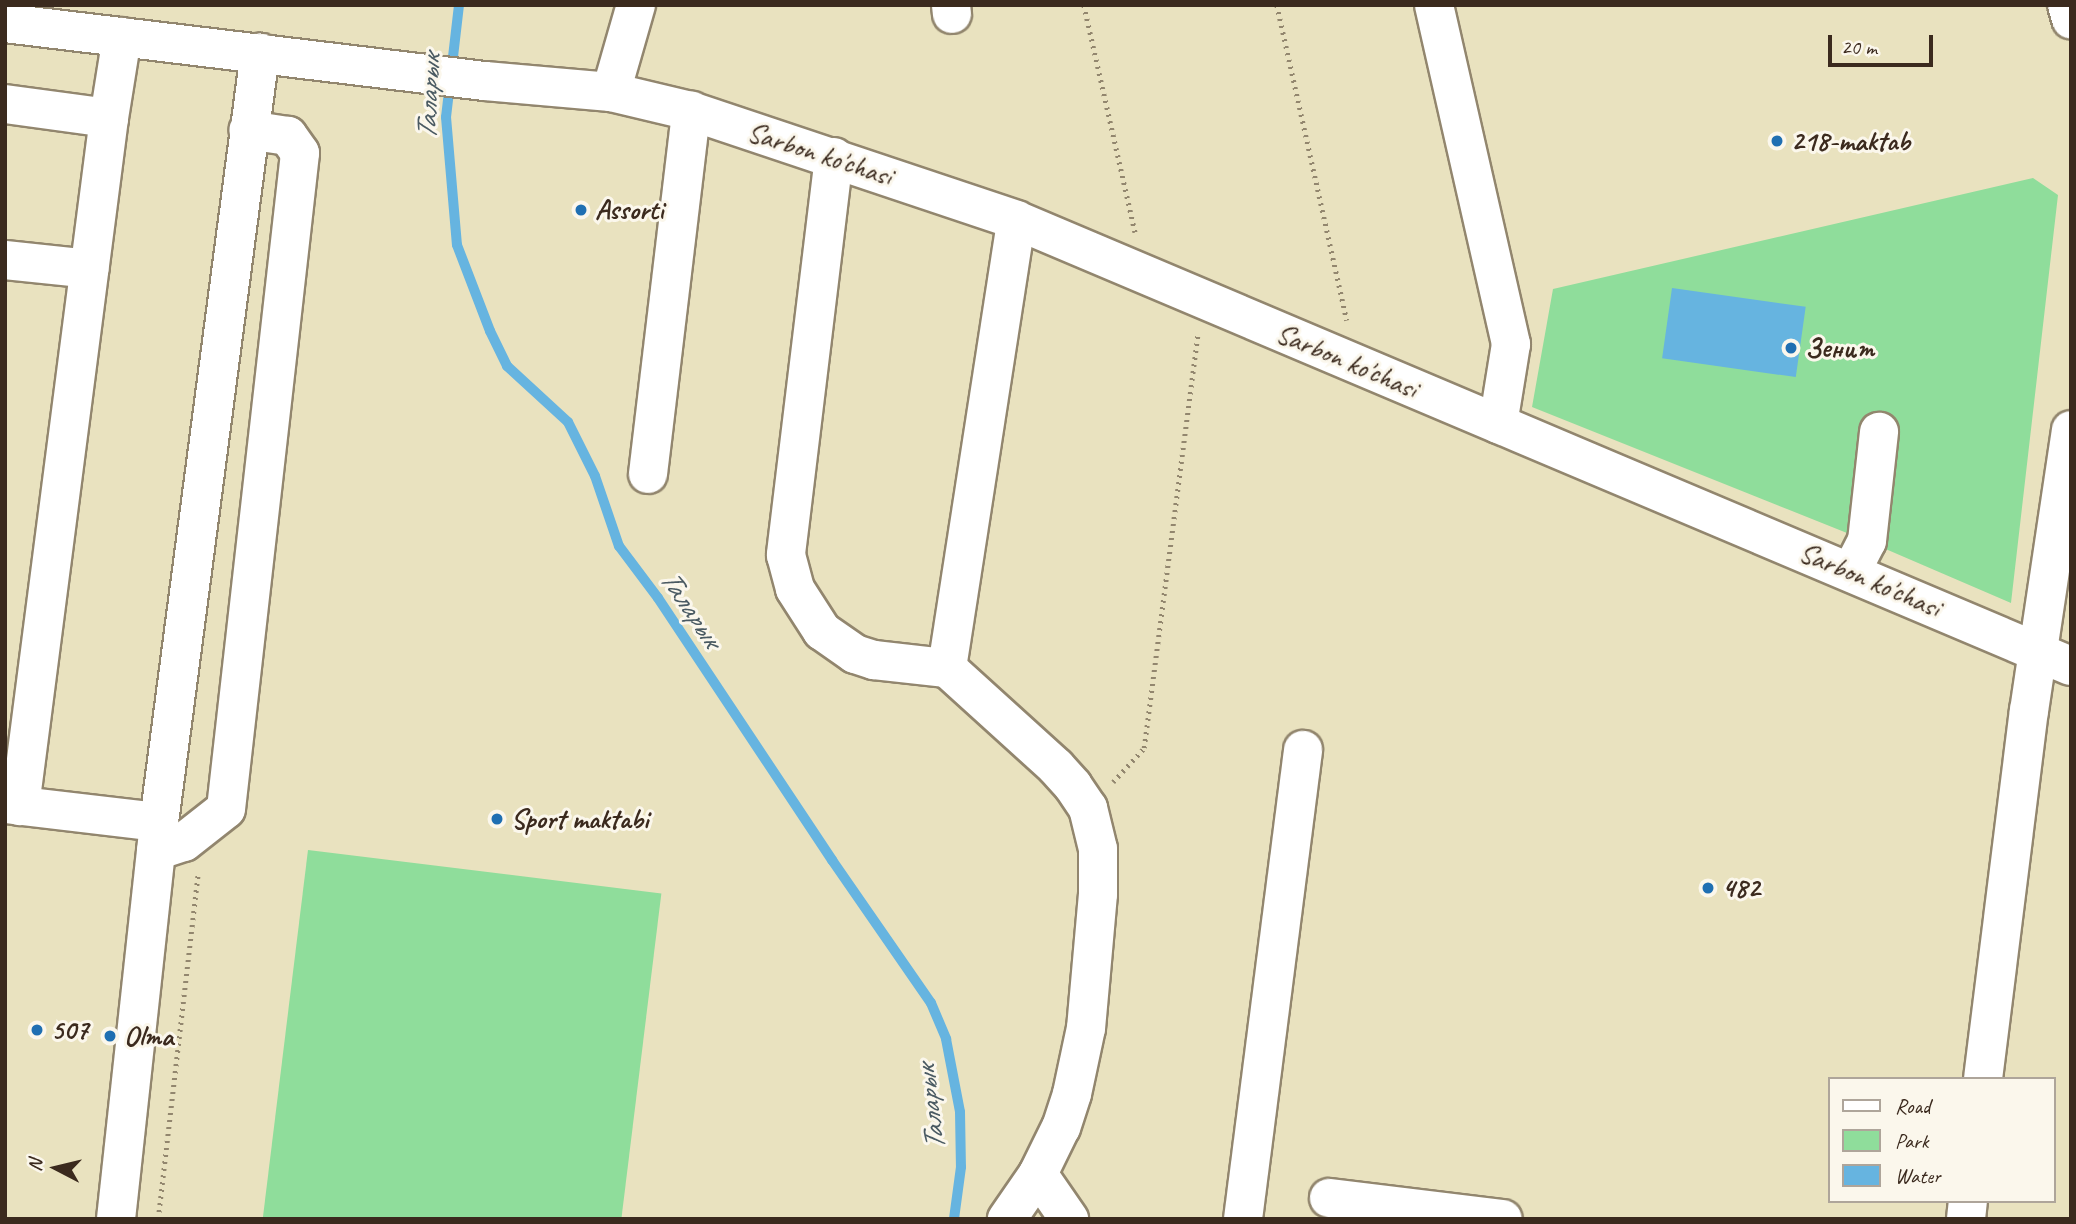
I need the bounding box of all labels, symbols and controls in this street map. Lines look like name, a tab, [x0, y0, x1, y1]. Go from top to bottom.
scale bar	[1831, 21, 1936, 65]
text: 20 m	[1841, 34, 1877, 60]
water label: Таларык	[408, 53, 448, 141]
street label: Sarbon ko'chasi	[743, 115, 897, 193]
place label: 218-maktab	[1791, 124, 1910, 158]
marker: 218-maktab	[1769, 133, 1785, 149]
place label: Assorti	[595, 193, 664, 227]
marker: Assorti	[573, 202, 589, 218]
street label: Sarbon ko'chasi	[1271, 316, 1423, 406]
place label: Зенит	[1805, 331, 1874, 365]
marker: Зенит	[1783, 340, 1799, 356]
street label: Sarbon ko'chasi	[1794, 535, 1946, 625]
water label: Таларык	[652, 562, 730, 654]
place label: Sport maktabi	[511, 802, 649, 836]
marker: Sport maktabi	[489, 811, 505, 827]
place label: 482	[1722, 871, 1760, 905]
marker: 482	[1700, 880, 1716, 896]
place label: 507	[51, 1013, 88, 1047]
place label: Olma	[124, 1019, 173, 1053]
marker: 507	[29, 1022, 45, 1038]
marker: Olma	[102, 1028, 118, 1044]
water label: Таларык	[907, 1063, 953, 1153]
legend	[1828, 1077, 2055, 1203]
text: Road	[1895, 1093, 1930, 1119]
text: Park	[1895, 1128, 1928, 1154]
north arrow	[21, 1133, 91, 1203]
text: N	[23, 1158, 48, 1173]
text: Water	[1895, 1163, 1941, 1189]

